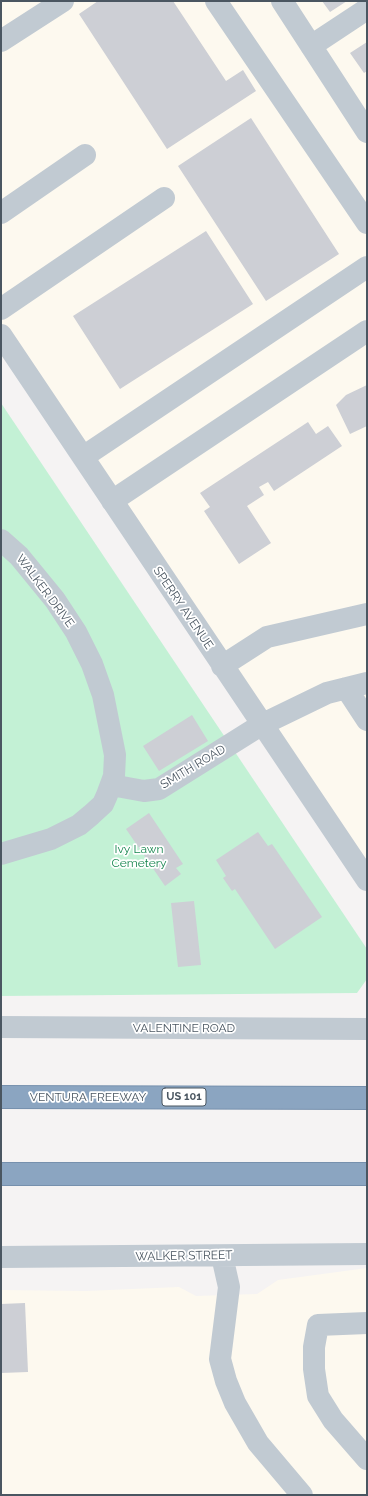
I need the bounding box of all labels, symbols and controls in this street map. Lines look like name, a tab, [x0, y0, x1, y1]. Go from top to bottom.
street label: WALKER DRIVE	[13, 552, 77, 630]
street label: SPERRY AVENUE	[150, 564, 216, 652]
street label: SMITH ROAD	[158, 742, 228, 792]
park label: Ivy Lawn Cemetery	[112, 842, 166, 870]
street label: VALENTINE ROAD	[133, 1021, 235, 1035]
road number: US 101	[162, 1088, 206, 1106]
street label: VENTURA FREEWAY	[30, 1090, 146, 1104]
street label: WALKER STREET	[135, 1248, 233, 1264]

